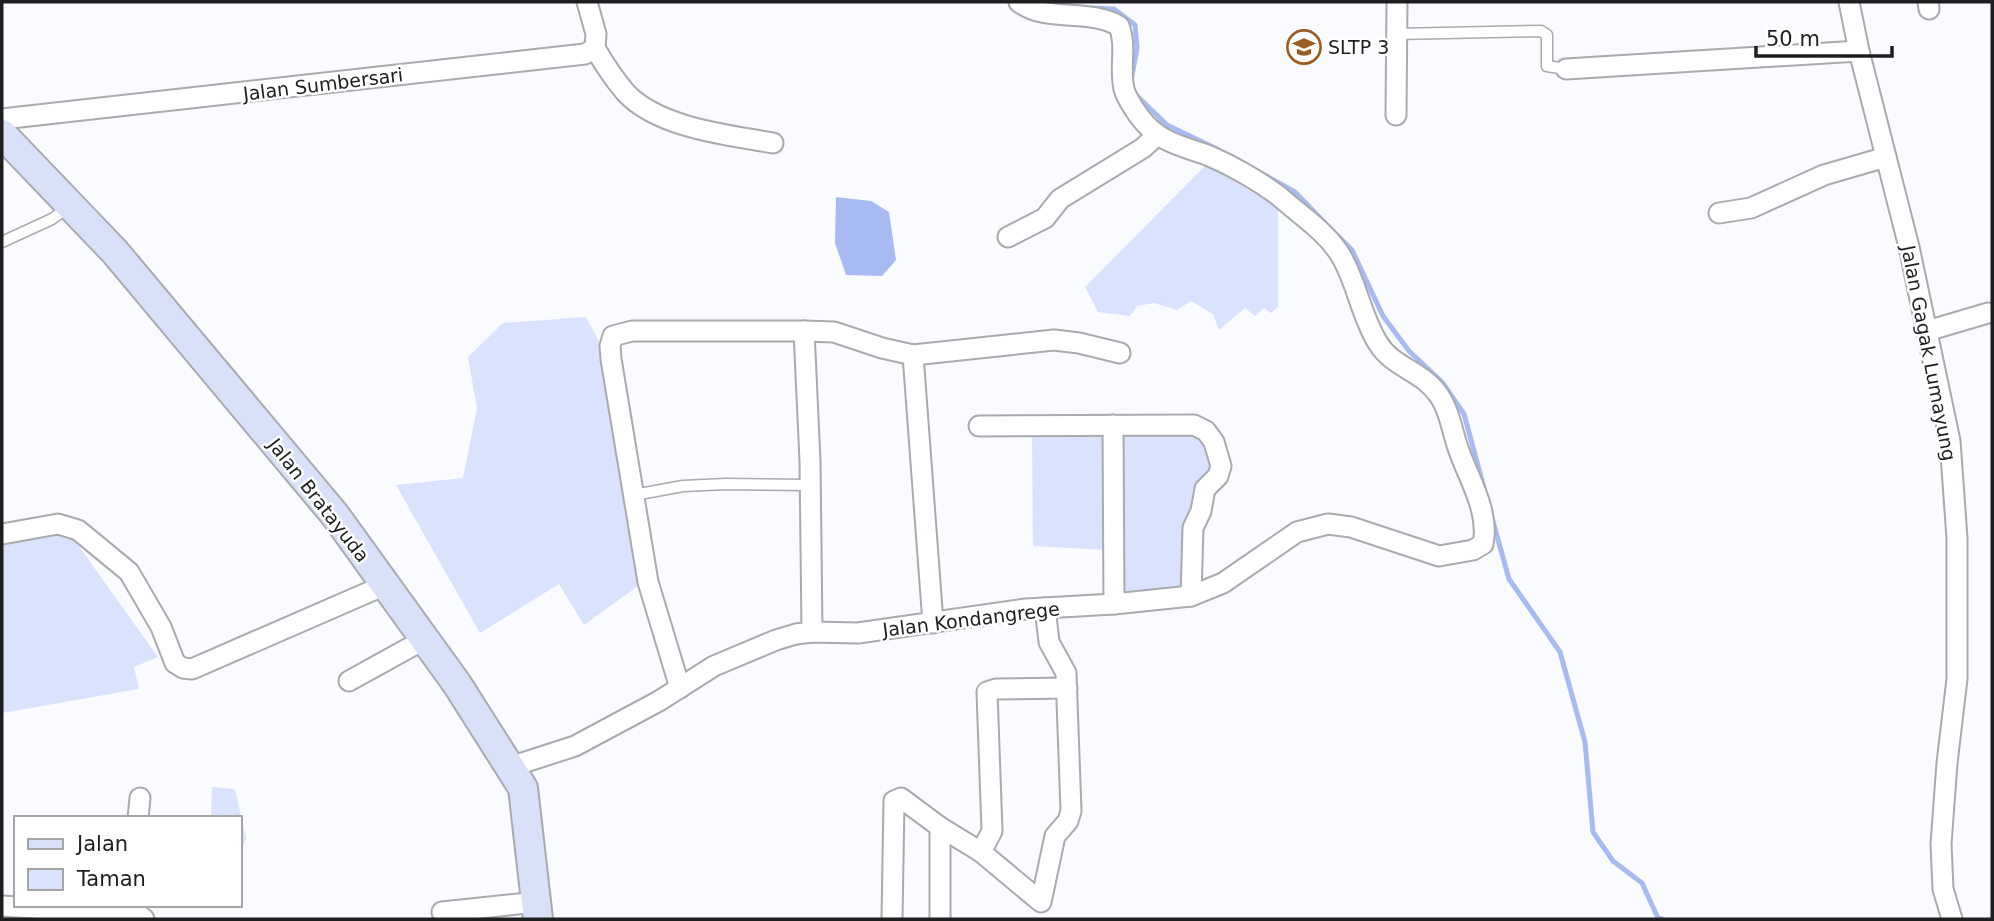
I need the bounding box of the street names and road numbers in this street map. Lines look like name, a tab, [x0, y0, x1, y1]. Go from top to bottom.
street label: Jalan Sumbersari	[241, 63, 404, 105]
street label: Jalan Gagak Lumayung	[1897, 242, 1961, 463]
street label: Jalan Bratayuda	[263, 433, 374, 566]
street label: Jalan Kondangrege	[880, 597, 1061, 641]

